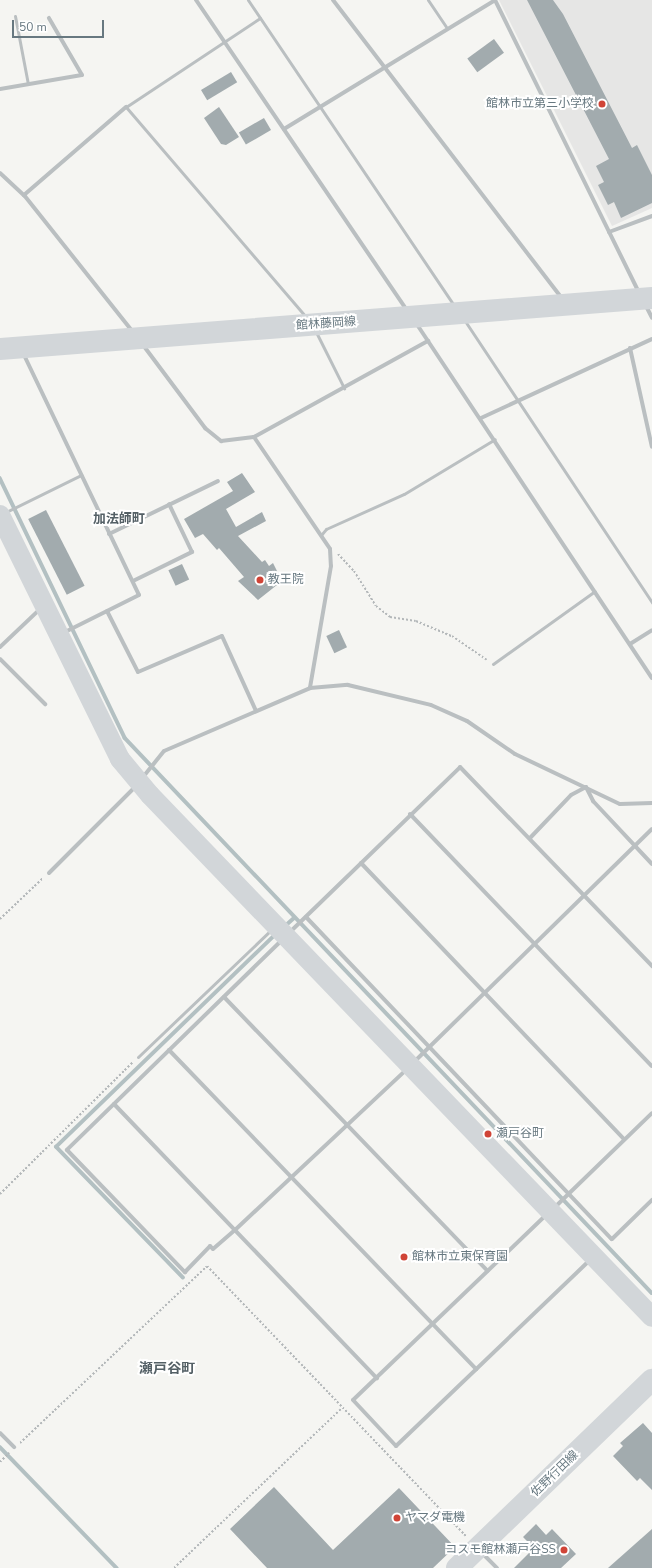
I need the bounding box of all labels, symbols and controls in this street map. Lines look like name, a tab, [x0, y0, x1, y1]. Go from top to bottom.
scale bar	[14, 12, 106, 38]
text: 50 m	[19, 19, 47, 35]
place label: 館林市立第三小学校	[486, 97, 594, 111]
marker: 館林市立第三小学校	[597, 99, 607, 109]
street label: 館林藤岡線	[296, 315, 356, 333]
district label: 加法師町	[93, 511, 145, 527]
place label: 教王院	[268, 573, 304, 587]
marker: 教王院	[255, 575, 265, 585]
place label: 瀬戸谷町	[496, 1127, 544, 1141]
marker: 瀬戸谷町	[483, 1129, 493, 1139]
place label: 館林市立東保育園	[412, 1250, 508, 1264]
marker: 館林市立東保育園	[399, 1252, 409, 1262]
district label: 瀬戸谷町	[139, 1361, 195, 1377]
street label: 佐野行田線	[528, 1448, 582, 1500]
place label: ヤマダ電機	[405, 1511, 465, 1525]
marker: ヤマダ電機	[392, 1513, 402, 1523]
place label: コスモ館林瀬戸谷SS	[445, 1543, 556, 1557]
marker: コスモ館林瀬戸谷SS	[559, 1545, 569, 1555]

